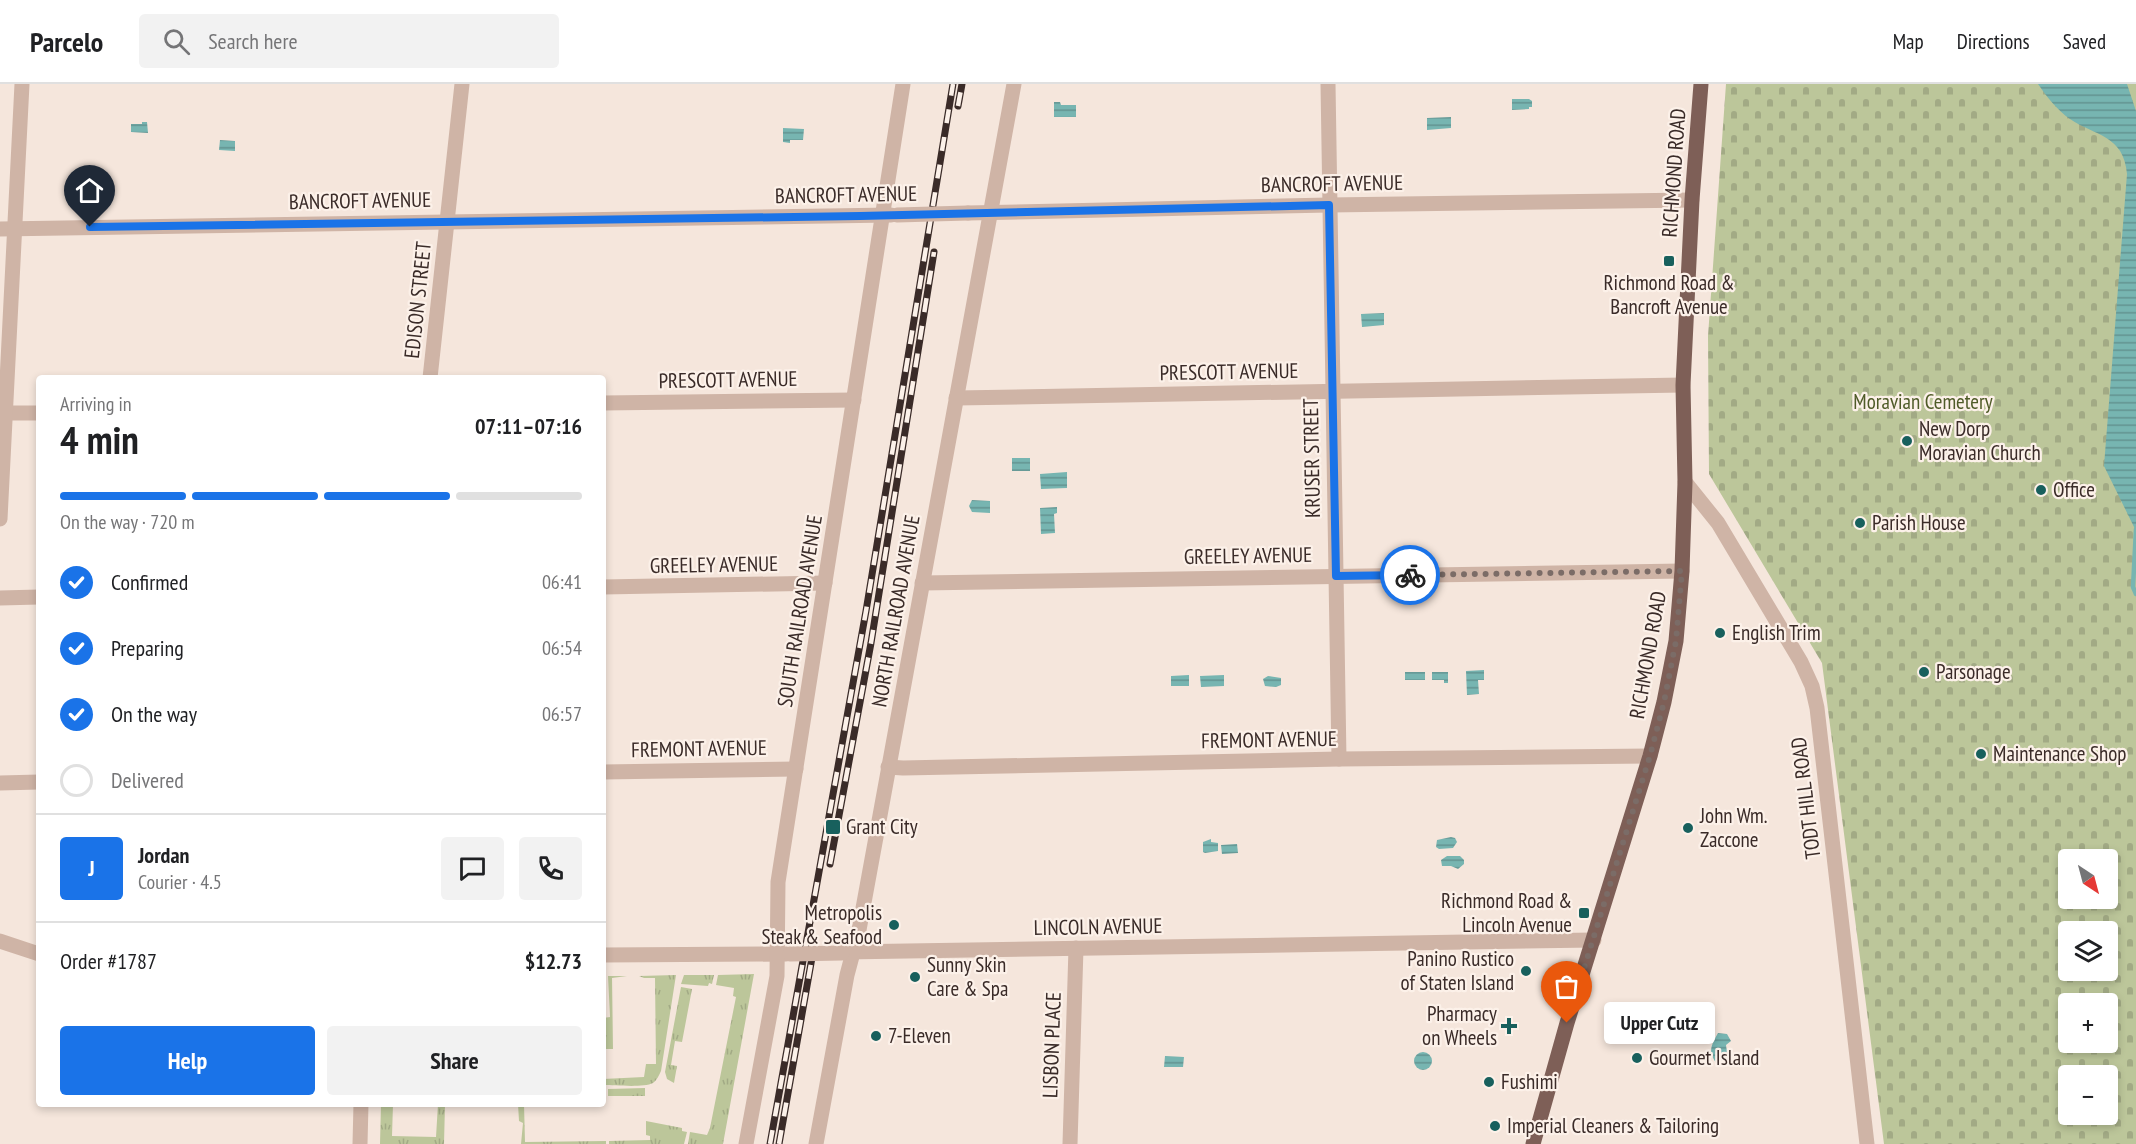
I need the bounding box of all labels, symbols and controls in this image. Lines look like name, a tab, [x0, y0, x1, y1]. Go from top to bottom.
search box	[139, 14, 559, 68]
text: Parcelo	[30, 23, 103, 60]
icon: search	[160, 25, 193, 58]
text: Search here	[208, 27, 298, 55]
text: Map	[1893, 28, 1924, 55]
text: Directions	[1957, 28, 2030, 55]
text: Saved	[2063, 28, 2106, 55]
street label: RICHMOND ROAD	[1656, 108, 1691, 238]
pin	[64, 165, 115, 227]
street label: BANCROFT AVENUE	[1261, 169, 1403, 198]
icon: home	[73, 174, 106, 207]
street label: BANCROFT AVENUE	[775, 180, 917, 209]
street label: BANCROFT AVENUE	[289, 186, 431, 215]
street label: EDISON STREET	[398, 240, 437, 360]
marker: Richmond Road & Bancroft Avenue	[1662, 254, 1676, 268]
place label: Richmond Road & Bancroft Avenue	[1604, 269, 1734, 320]
street label: PRESCOTT AVENUE	[1159, 357, 1299, 386]
street label: PRESCOTT AVENUE	[658, 365, 798, 394]
park label: Moravian Cemetery	[1853, 388, 1993, 415]
text: Arriving in	[60, 391, 132, 417]
street label: KRUSER STREET	[1297, 397, 1326, 518]
text: 07:11–07:16	[475, 412, 582, 440]
text: 4 min	[60, 414, 139, 465]
place label: New Dorp Moravian Church	[1919, 415, 2041, 466]
marker: New Dorp Moravian Church	[1900, 434, 1914, 448]
place label: Office	[2053, 476, 2095, 503]
marker: Office	[2034, 483, 2048, 497]
text: On the way · 720 m	[60, 509, 195, 535]
place label: Parish House	[1872, 509, 1966, 536]
street label: SOUTH RAILROAD AVENUE	[771, 513, 828, 709]
street label: NORTH RAILROAD AVENUE	[865, 513, 926, 709]
marker: Parish House	[1853, 516, 1867, 530]
street label: GREELEY AVENUE	[1184, 541, 1312, 570]
courier	[1380, 545, 1440, 605]
street label: GREELEY AVENUE	[650, 550, 778, 579]
icon: bike	[1394, 559, 1427, 592]
icon: check	[60, 566, 93, 599]
text: Confirmed	[111, 568, 188, 596]
text: 06:41	[542, 569, 582, 595]
street label: RICHMOND ROAD	[1623, 589, 1672, 721]
place label: English Trim	[1732, 619, 1821, 646]
marker: English Trim	[1713, 626, 1727, 640]
icon: check	[60, 632, 93, 665]
text: Preparing	[111, 634, 184, 662]
text: 06:54	[542, 635, 582, 661]
place label: Parsonage	[1936, 658, 2011, 685]
marker: Parsonage	[1917, 665, 1931, 679]
icon: check	[60, 698, 93, 731]
text: On the way	[111, 700, 197, 728]
text: 06:57	[542, 701, 582, 727]
street label: FREMONT AVENUE	[1201, 725, 1337, 754]
street label: FREMONT AVENUE	[631, 734, 767, 763]
street label: TODT HILL ROAD	[1785, 736, 1826, 860]
place label: Maintenance Shop	[1993, 740, 2126, 767]
marker: Maintenance Shop	[1974, 747, 1988, 761]
text: Delivered	[111, 766, 184, 794]
place label: John Wm. Zaccone	[1699, 802, 1768, 853]
place label: Grant City	[846, 813, 918, 840]
marker: Grant City	[824, 818, 842, 836]
marker: John Wm. Zaccone	[1681, 821, 1695, 835]
button: chat	[441, 837, 504, 900]
button: phone	[519, 837, 582, 900]
text: Jordan	[138, 841, 189, 869]
north arrow	[2058, 849, 2118, 909]
map controls	[2058, 849, 2118, 1125]
text: J	[88, 854, 95, 882]
text: Courier · 4.5	[138, 869, 222, 895]
place label: Richmond Road & Lincoln Avenue	[1441, 887, 1572, 938]
place label: Metropolis Steak & Seafood	[761, 899, 882, 950]
marker: Richmond Road & Lincoln Avenue	[1577, 906, 1591, 920]
street label: LINCOLN AVENUE	[1033, 912, 1163, 941]
marker: Metropolis Steak & Seafood	[887, 918, 901, 932]
button: layers	[2058, 921, 2118, 981]
place label: Panino Rustico of Staten Island	[1401, 945, 1514, 996]
text: Order #1787	[60, 947, 157, 975]
text: $12.73	[525, 947, 582, 975]
place label: Sunny Skin Care & Spa	[927, 951, 1008, 1002]
pin	[1541, 961, 1592, 1023]
marker: Panino Rustico of Staten Island	[1519, 964, 1533, 978]
marker: Sunny Skin Care & Spa	[908, 970, 922, 984]
icon: bag	[1550, 970, 1583, 1003]
street label: LISBON PLACE	[1036, 991, 1067, 1099]
button: +	[2058, 993, 2118, 1053]
place label: Pharmacy on Wheels	[1422, 1000, 1497, 1051]
callout: Upper Cutz	[1603, 1002, 1714, 1044]
text: Upper Cutz	[1621, 1010, 1698, 1036]
marker: Pharmacy on Wheels	[1502, 1019, 1516, 1033]
place label: 7-Eleven	[888, 1022, 951, 1049]
button: Help	[60, 1026, 315, 1095]
button: Share	[327, 1026, 582, 1095]
marker: 7-Eleven	[869, 1029, 883, 1043]
place label: Gourmet Island	[1649, 1044, 1759, 1071]
marker: Gourmet Island	[1630, 1051, 1644, 1065]
button: −	[2058, 1065, 2118, 1125]
place label: Fushimi	[1501, 1068, 1558, 1095]
marker: Fushimi	[1482, 1075, 1496, 1089]
place label: Imperial Cleaners & Tailoring	[1507, 1112, 1719, 1139]
marker: Imperial Cleaners & Tailoring	[1488, 1119, 1502, 1133]

